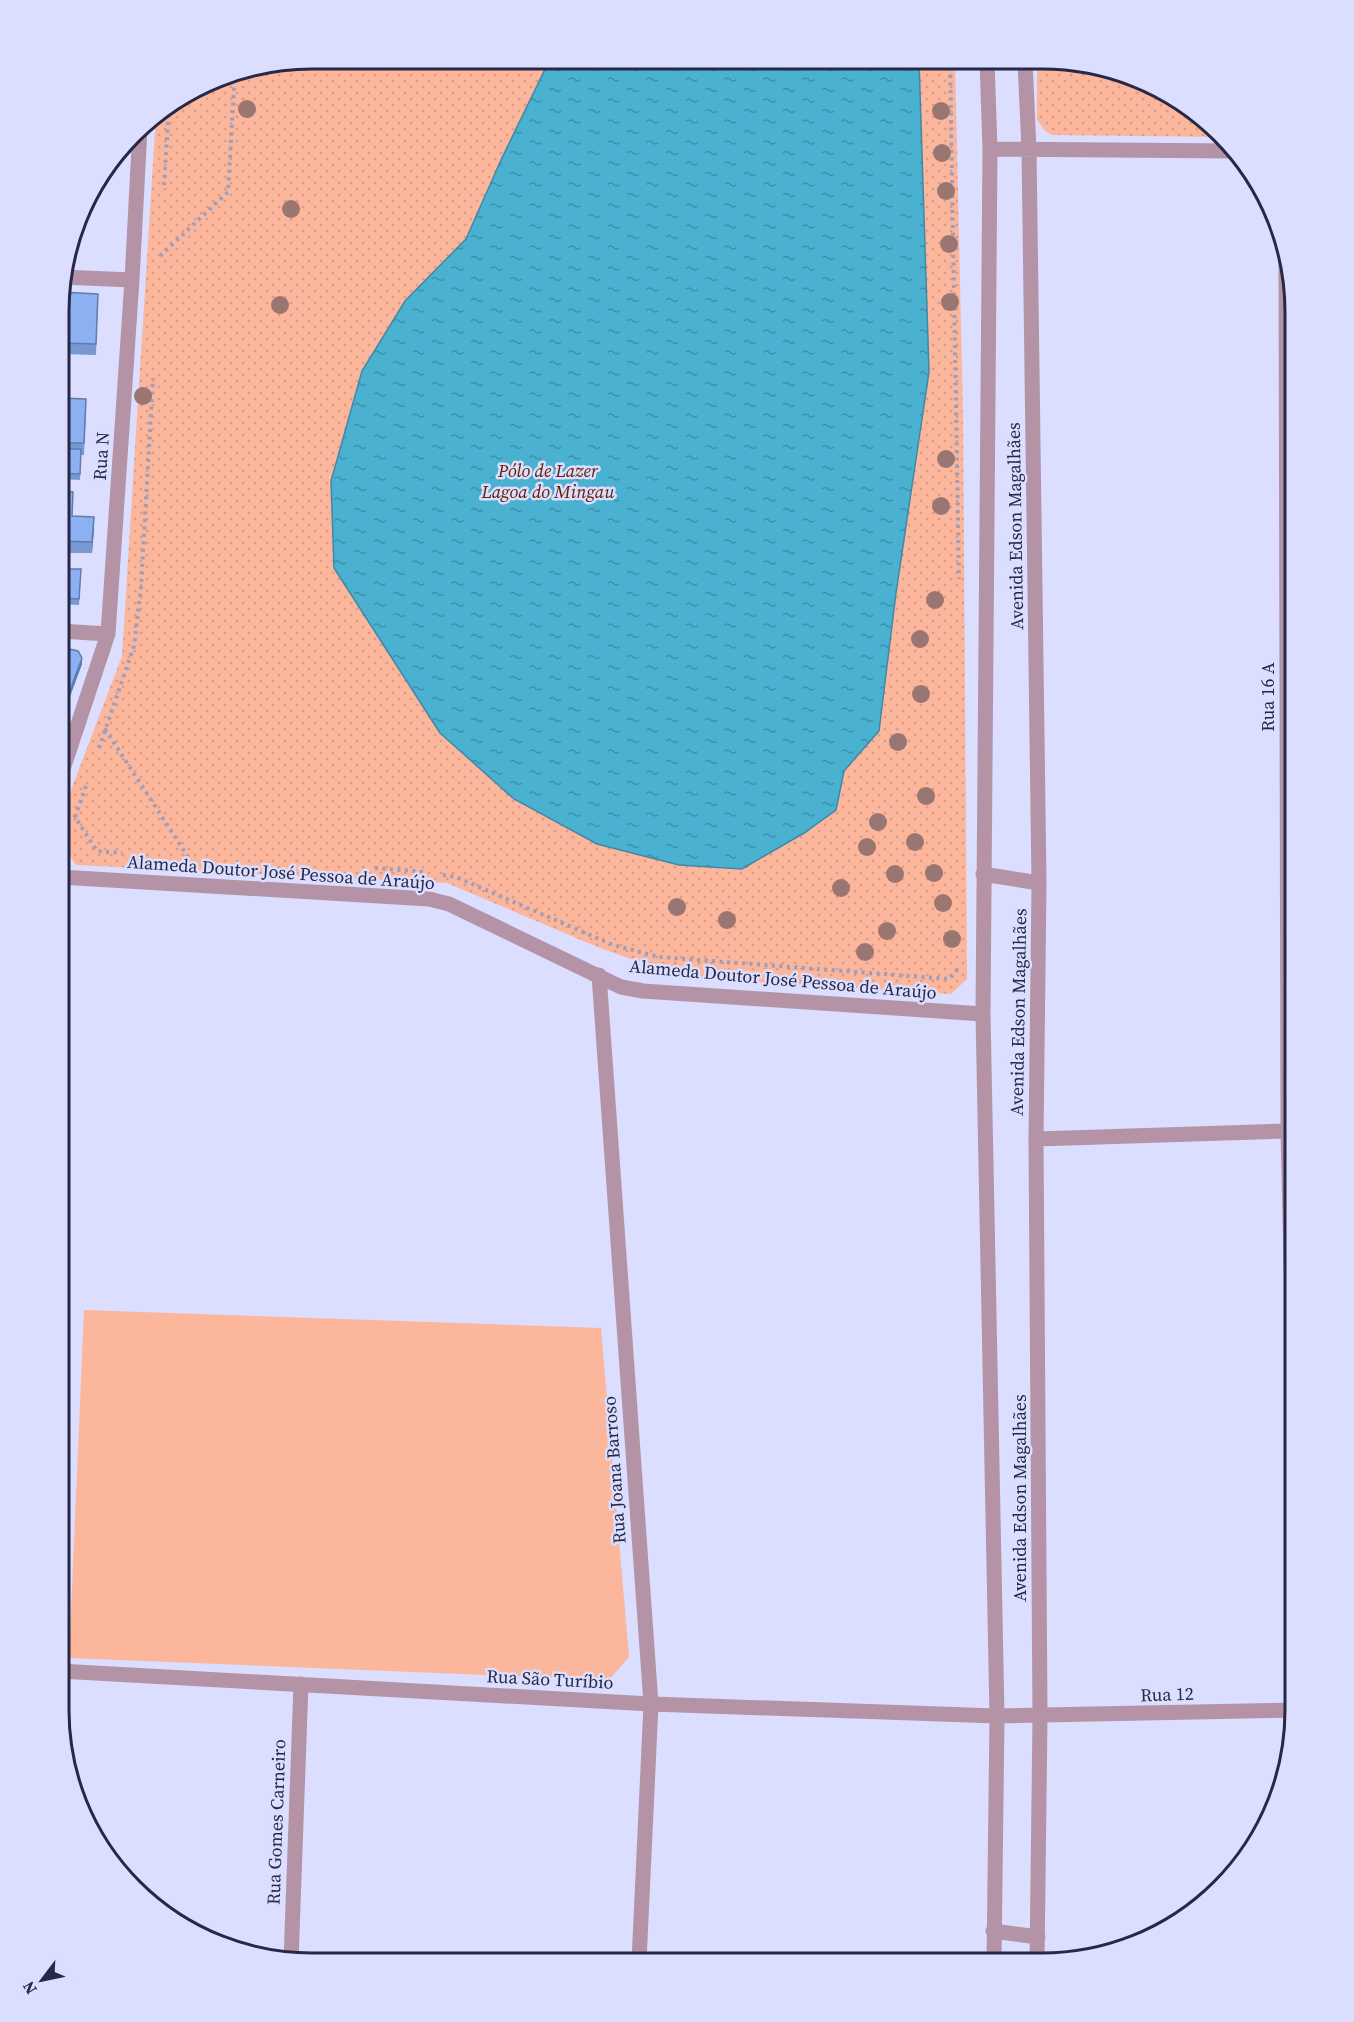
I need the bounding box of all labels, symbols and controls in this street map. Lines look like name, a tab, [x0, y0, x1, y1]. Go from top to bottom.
street label: Avenida Edson Magalhães	[1001, 422, 1029, 630]
street label: Rua N	[87, 431, 115, 481]
park label: Pólo de Lazer Lagoa do Mingau	[480, 458, 615, 504]
street label: Rua 16 A	[1255, 662, 1280, 732]
street label: Alameda Doutor José Pessoa de Araújo	[126, 849, 436, 895]
street label: Avenida Edson Magalhães	[1004, 908, 1032, 1116]
street label: Alameda Doutor José Pessoa de Araújo	[628, 953, 938, 1005]
street label: Avenida Edson Magalhães	[1007, 1394, 1032, 1602]
street label: Rua Joana Barroso	[596, 1395, 632, 1545]
street label: Rua São Turíbio	[486, 1663, 614, 1695]
street label: Rua 12	[1140, 1681, 1194, 1707]
street label: Rua Gomes Carneiro	[261, 1739, 291, 1905]
north arrow	[12, 1950, 72, 2010]
text: N	[17, 1977, 42, 1999]

